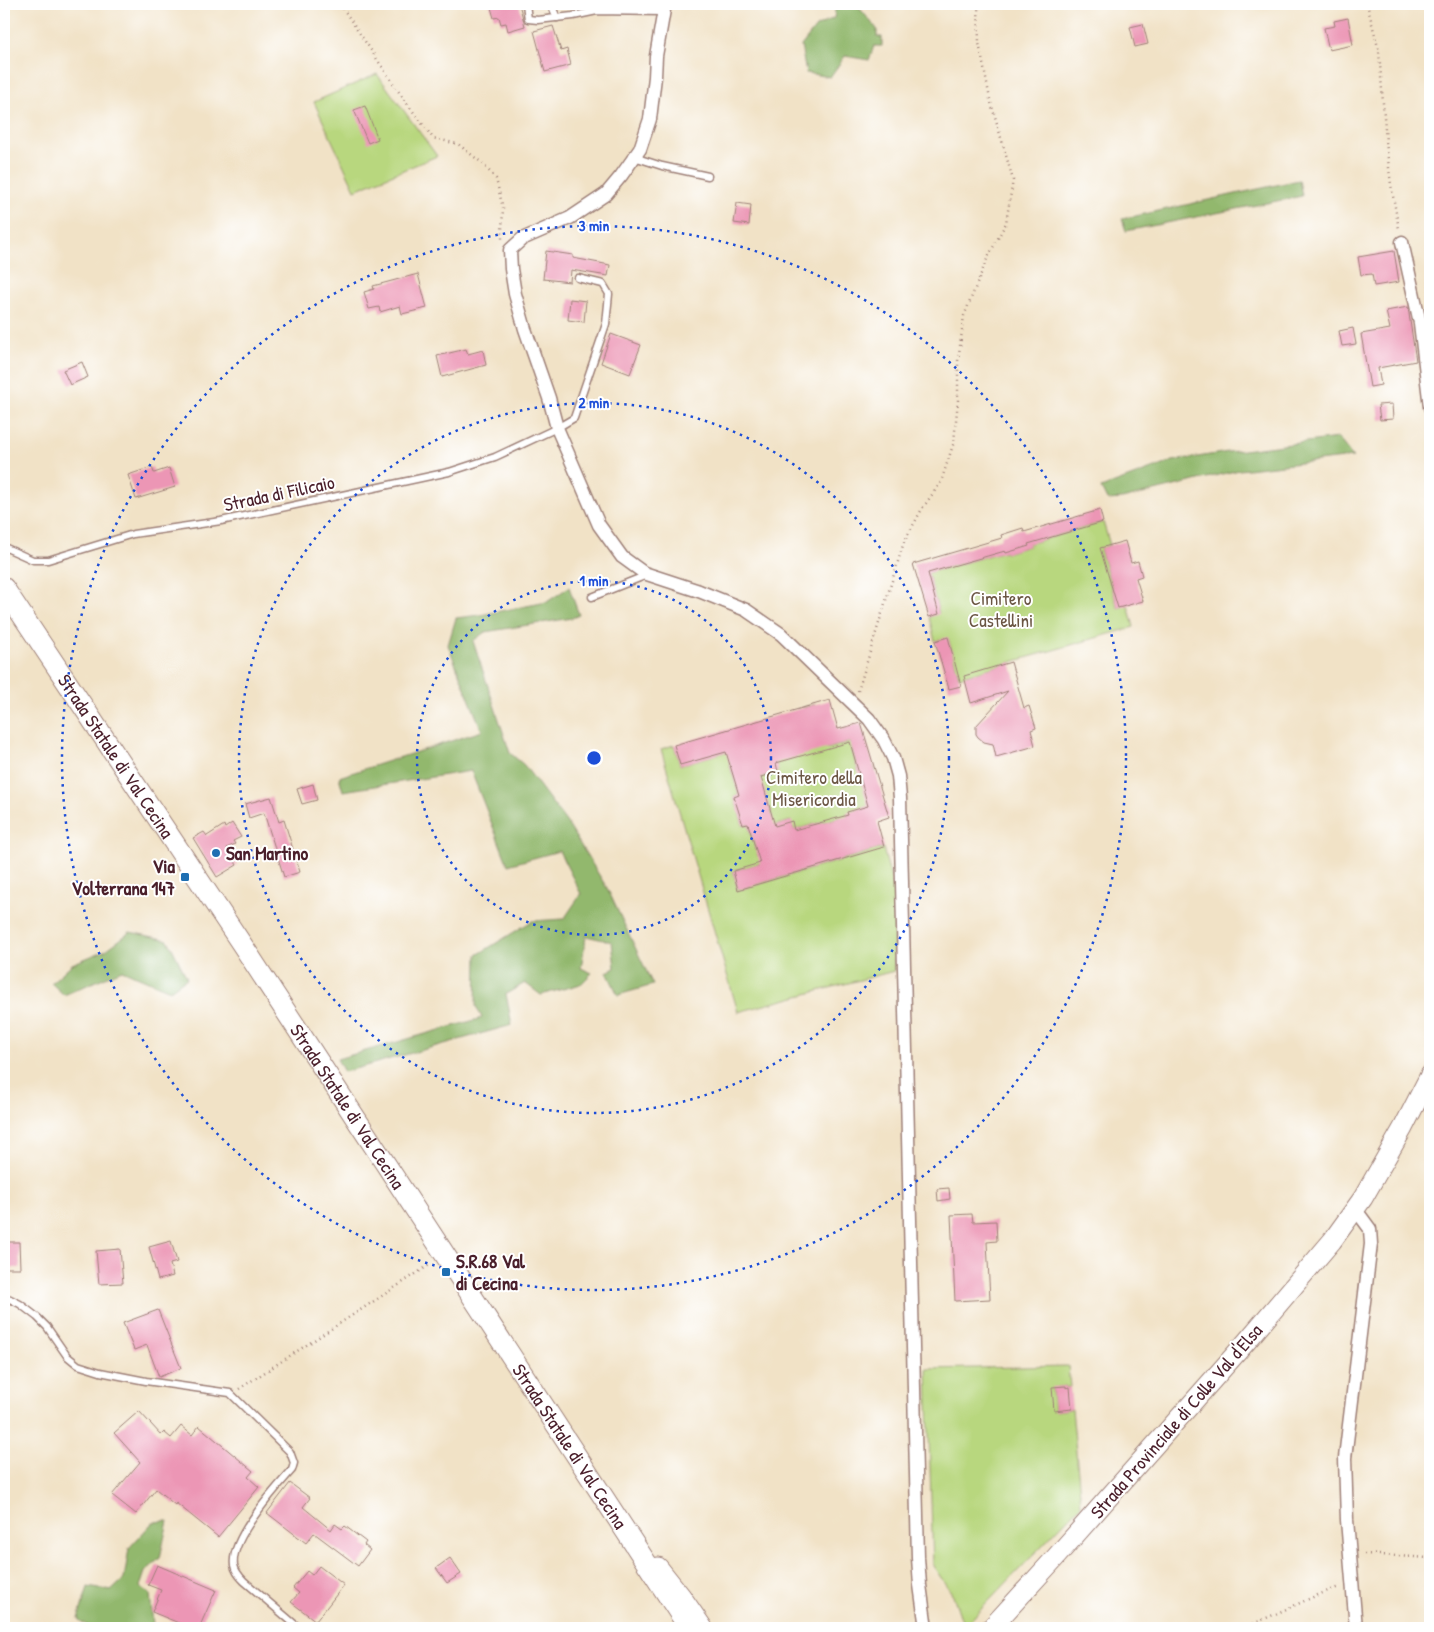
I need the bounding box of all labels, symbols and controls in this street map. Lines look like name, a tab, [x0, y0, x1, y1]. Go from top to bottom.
text: 3 min	[579, 215, 609, 236]
text: 2 min	[579, 392, 610, 413]
street label: Strada di Filicaio	[221, 468, 337, 517]
text: 1 min	[579, 570, 609, 591]
park label: Cimitero Castellini	[969, 585, 1033, 633]
street label: Strada Statale di Val Cecina	[52, 669, 181, 844]
centre of rings	[585, 749, 603, 767]
park label: Cimitero della Misericordia	[766, 764, 862, 812]
place label: San Martino	[226, 840, 309, 866]
marker: San Martino	[210, 847, 222, 859]
place label: Via Volterrana 147	[72, 853, 176, 901]
marker: Via Volterrana 147	[179, 871, 191, 883]
street label: Strada Statale di Val Cecina	[284, 1019, 412, 1194]
place label: S.R.68 Val di Cecina	[456, 1248, 526, 1296]
marker: S.R.68 Val di Cecina	[440, 1266, 452, 1278]
street label: Strada Provinciale di Colle Val d'Elsa	[1084, 1318, 1268, 1524]
street label: Strada Statale di Val Cecina	[507, 1358, 634, 1534]

